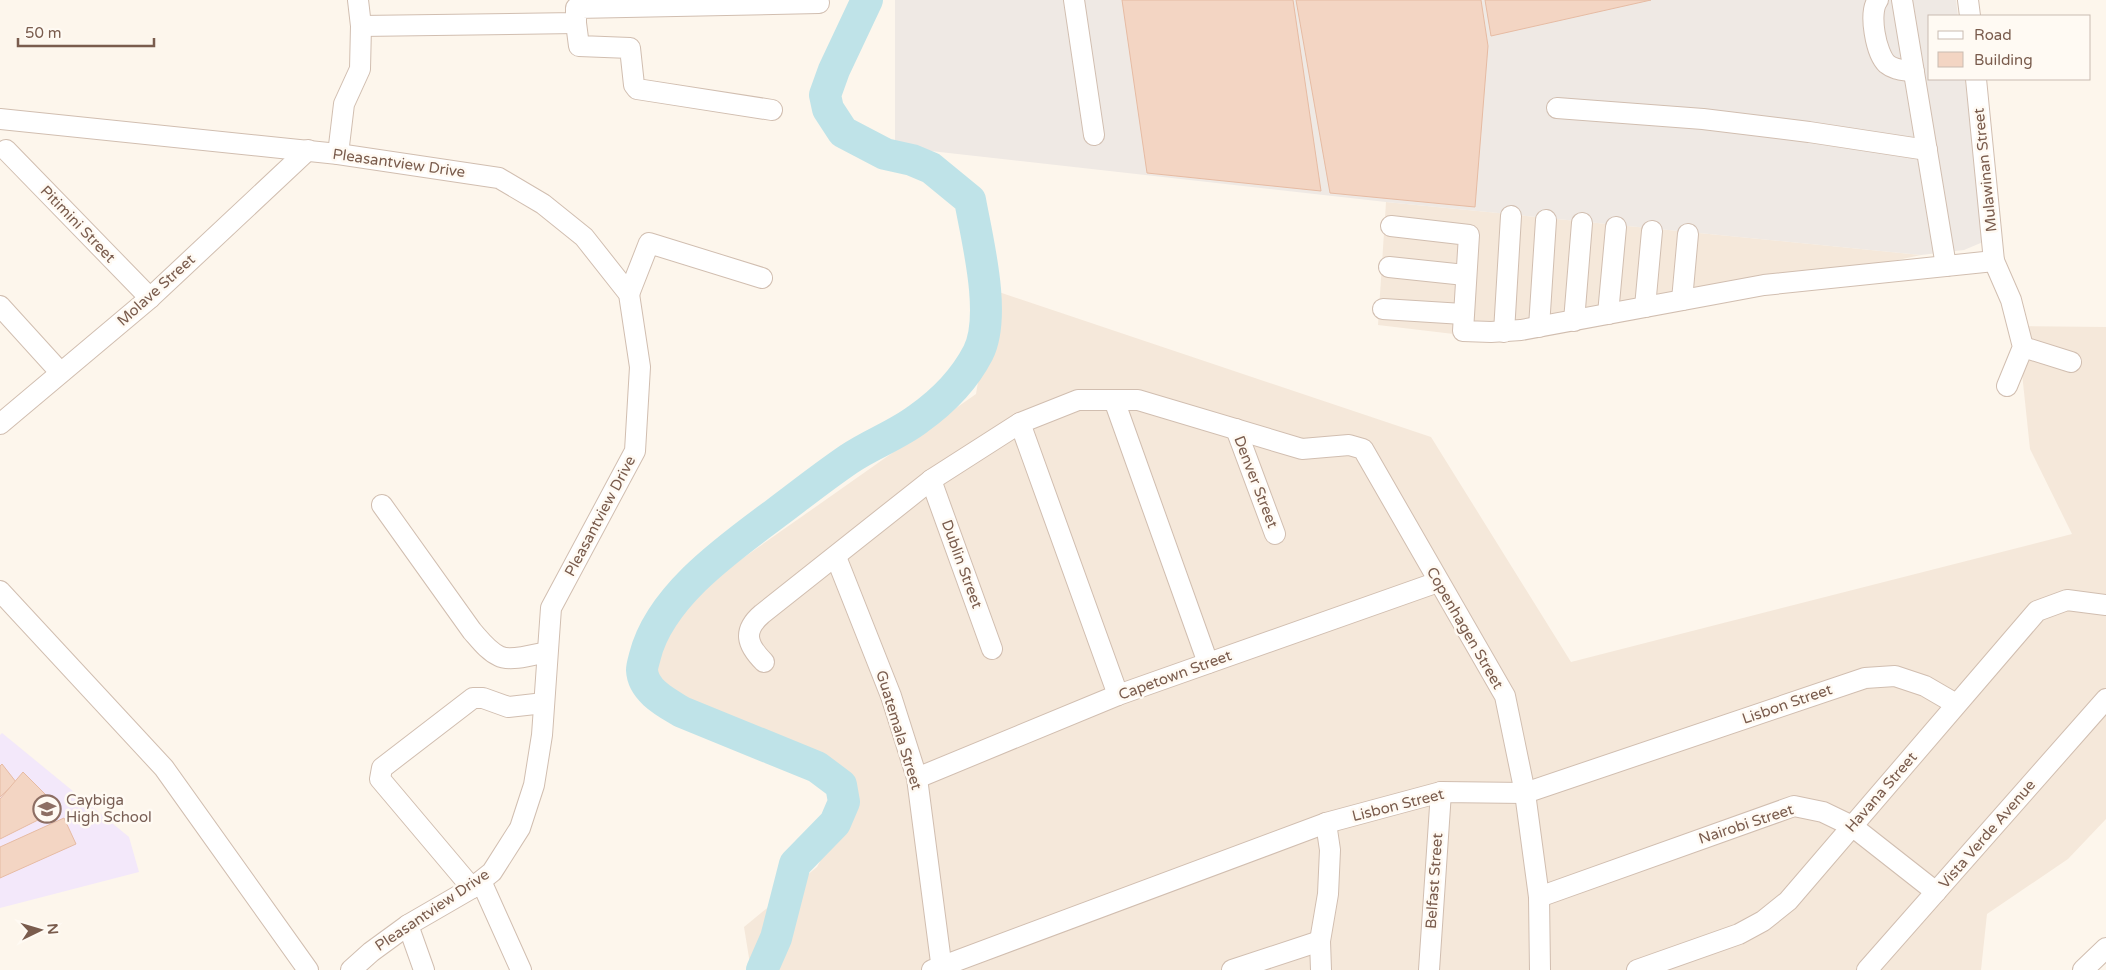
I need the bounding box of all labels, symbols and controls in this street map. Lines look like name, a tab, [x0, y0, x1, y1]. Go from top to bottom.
scale bar	[18, 15, 154, 47]
legend	[1928, 15, 2091, 80]
text: 50 m	[25, 24, 62, 42]
text: Road	[1974, 26, 2012, 44]
text: Building	[1974, 51, 2033, 69]
street label: Mulawinan Street	[1970, 107, 2000, 233]
street label: Pleasantview Drive	[332, 145, 466, 181]
street label: Pitimini Street	[37, 182, 119, 267]
street label: Molave Street	[113, 250, 199, 330]
street label: Denver Street	[1230, 433, 1282, 531]
street label: Pleasantview Drive	[561, 453, 639, 579]
street label: Dublin Street	[938, 517, 986, 611]
street label: Copenhagen Street	[1423, 564, 1507, 692]
street label: Capetown Street	[1116, 646, 1234, 704]
street label: Guatemala Street	[872, 668, 926, 792]
street label: Lisbon Street	[1740, 680, 1835, 728]
street label: Havana Street	[1841, 748, 1921, 836]
street label: Vista Verde Avenue	[1935, 776, 2039, 892]
street label: Lisbon Street	[1350, 785, 1446, 825]
place label: Caybiga High School	[66, 791, 152, 826]
school or university icon: Caybiga High School	[32, 794, 62, 824]
street label: Nairobi Street	[1696, 800, 1796, 848]
street label: Belfast Street	[1422, 832, 1446, 930]
street label: Pleasantview Drive	[372, 865, 492, 955]
north arrow	[15, 905, 65, 955]
text: N	[43, 923, 61, 935]

